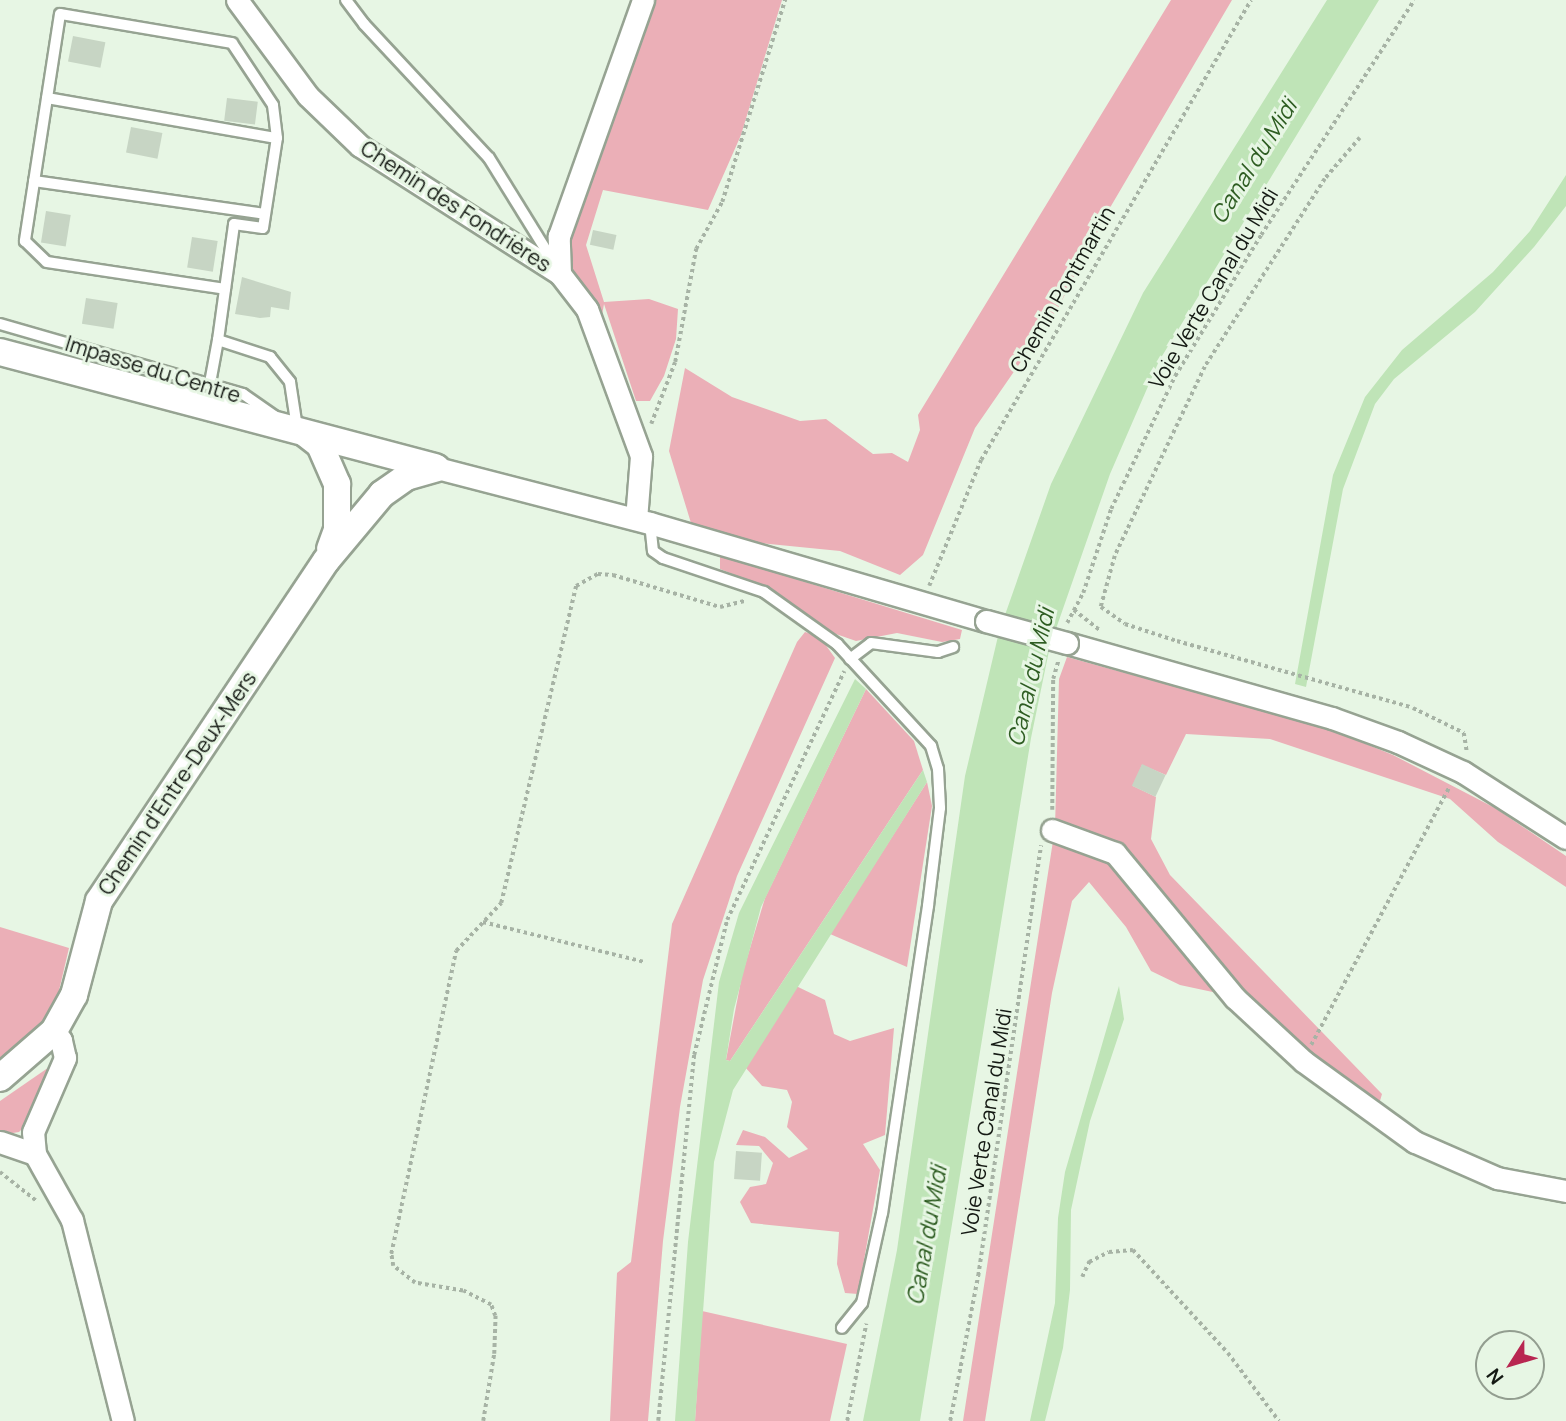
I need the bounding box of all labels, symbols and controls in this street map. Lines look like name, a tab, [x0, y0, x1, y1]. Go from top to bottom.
water label: Canal du Midi	[1204, 94, 1302, 228]
street label: Chemin des Fondrières	[356, 135, 556, 277]
street label: Voie Verte Canal du Midi	[1143, 183, 1283, 393]
street label: Chemin Pontmartin	[1004, 201, 1120, 377]
street label: Impasse du Centre	[62, 330, 244, 408]
water label: Canal du Midi	[1001, 605, 1059, 749]
street label: Chemin d'Entre-Deux-Mers	[93, 667, 261, 899]
street label: Voie Verte Canal du Midi	[956, 1007, 1016, 1237]
water label: Canal du Midi	[900, 1163, 952, 1307]
north arrow	[1475, 1330, 1545, 1400]
text: N	[1480, 1363, 1509, 1390]

